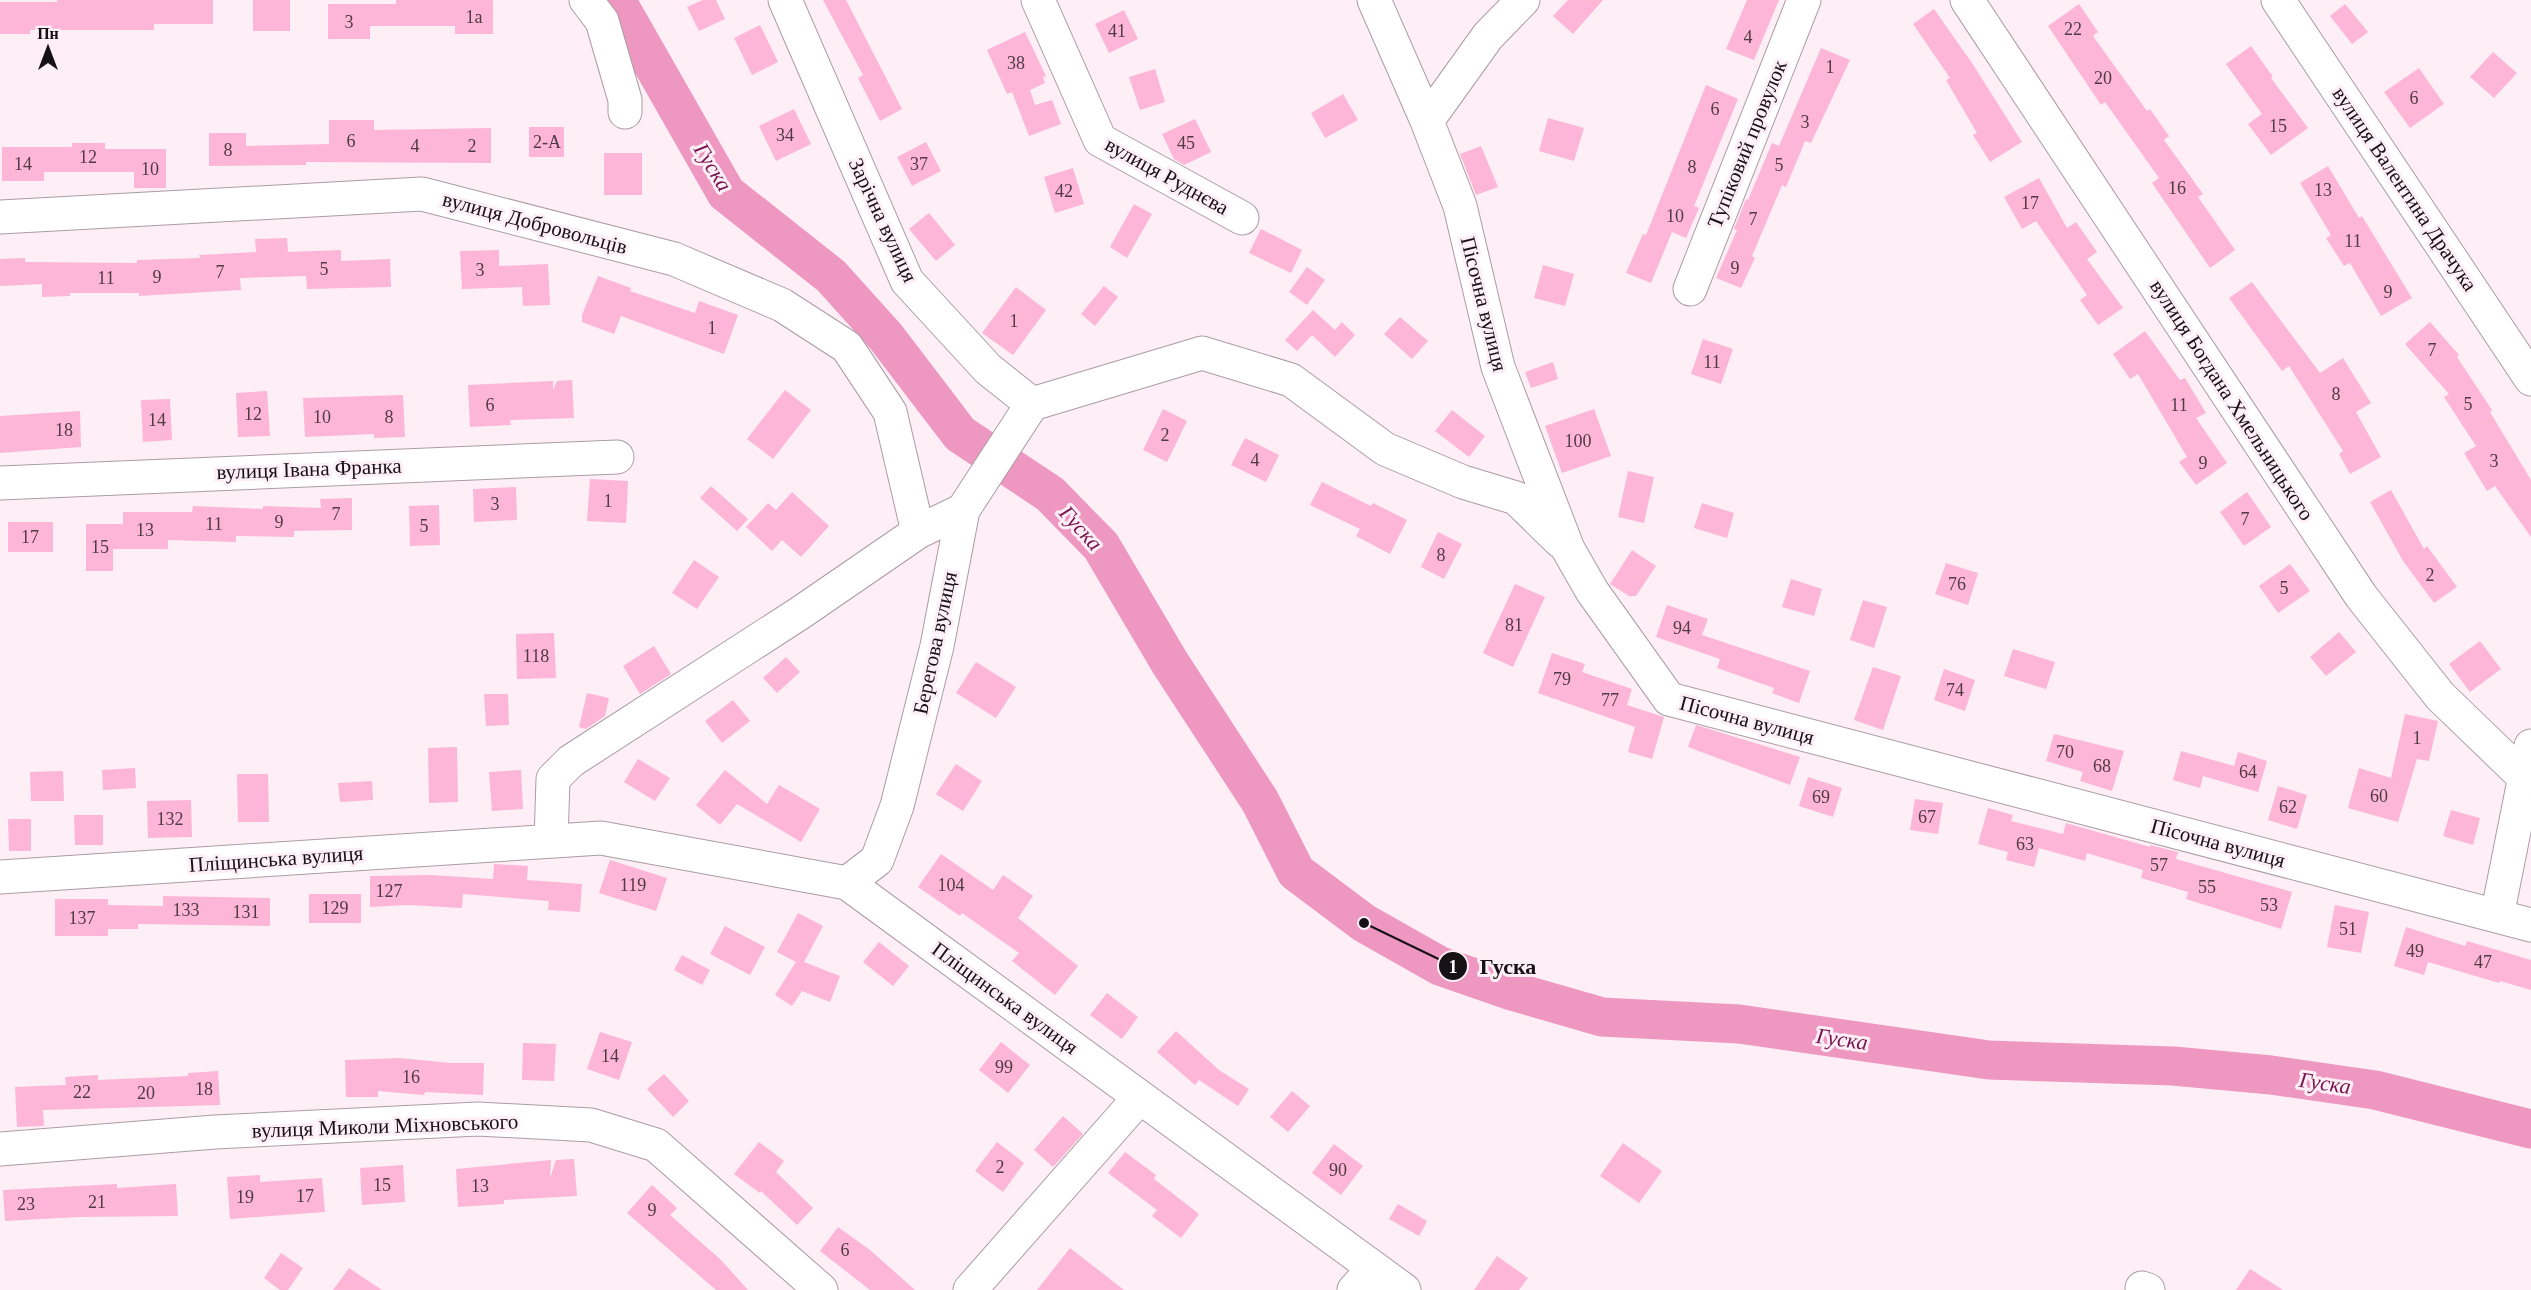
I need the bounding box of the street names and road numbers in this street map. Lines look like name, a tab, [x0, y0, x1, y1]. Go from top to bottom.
street label: Тупіковий провулок	[1702, 56, 1792, 231]
street label: вулиця Валентина Драчука	[2328, 82, 2483, 296]
street label: вулиця Руднєва	[1101, 132, 1233, 220]
street label: Зарічна вулиця	[844, 154, 922, 286]
street label: вулиця Добровольців	[440, 187, 630, 259]
street label: Пісочна вулиця	[1456, 234, 1512, 374]
street label: вулиця Богдана Хмельницького	[2145, 275, 2319, 525]
street label: вулиця Івана Франка	[216, 454, 403, 484]
street label: Берегова вулиця	[908, 569, 962, 717]
street label: Пісочна вулиця	[1677, 691, 1817, 750]
street label: Пісочна вулиця	[2148, 814, 2288, 873]
street label: Пліщинська вулиця	[188, 841, 364, 877]
street label: Пліщинська вулиця	[927, 937, 1083, 1059]
street label: вулиця Миколи Міхновського	[251, 1109, 519, 1143]

